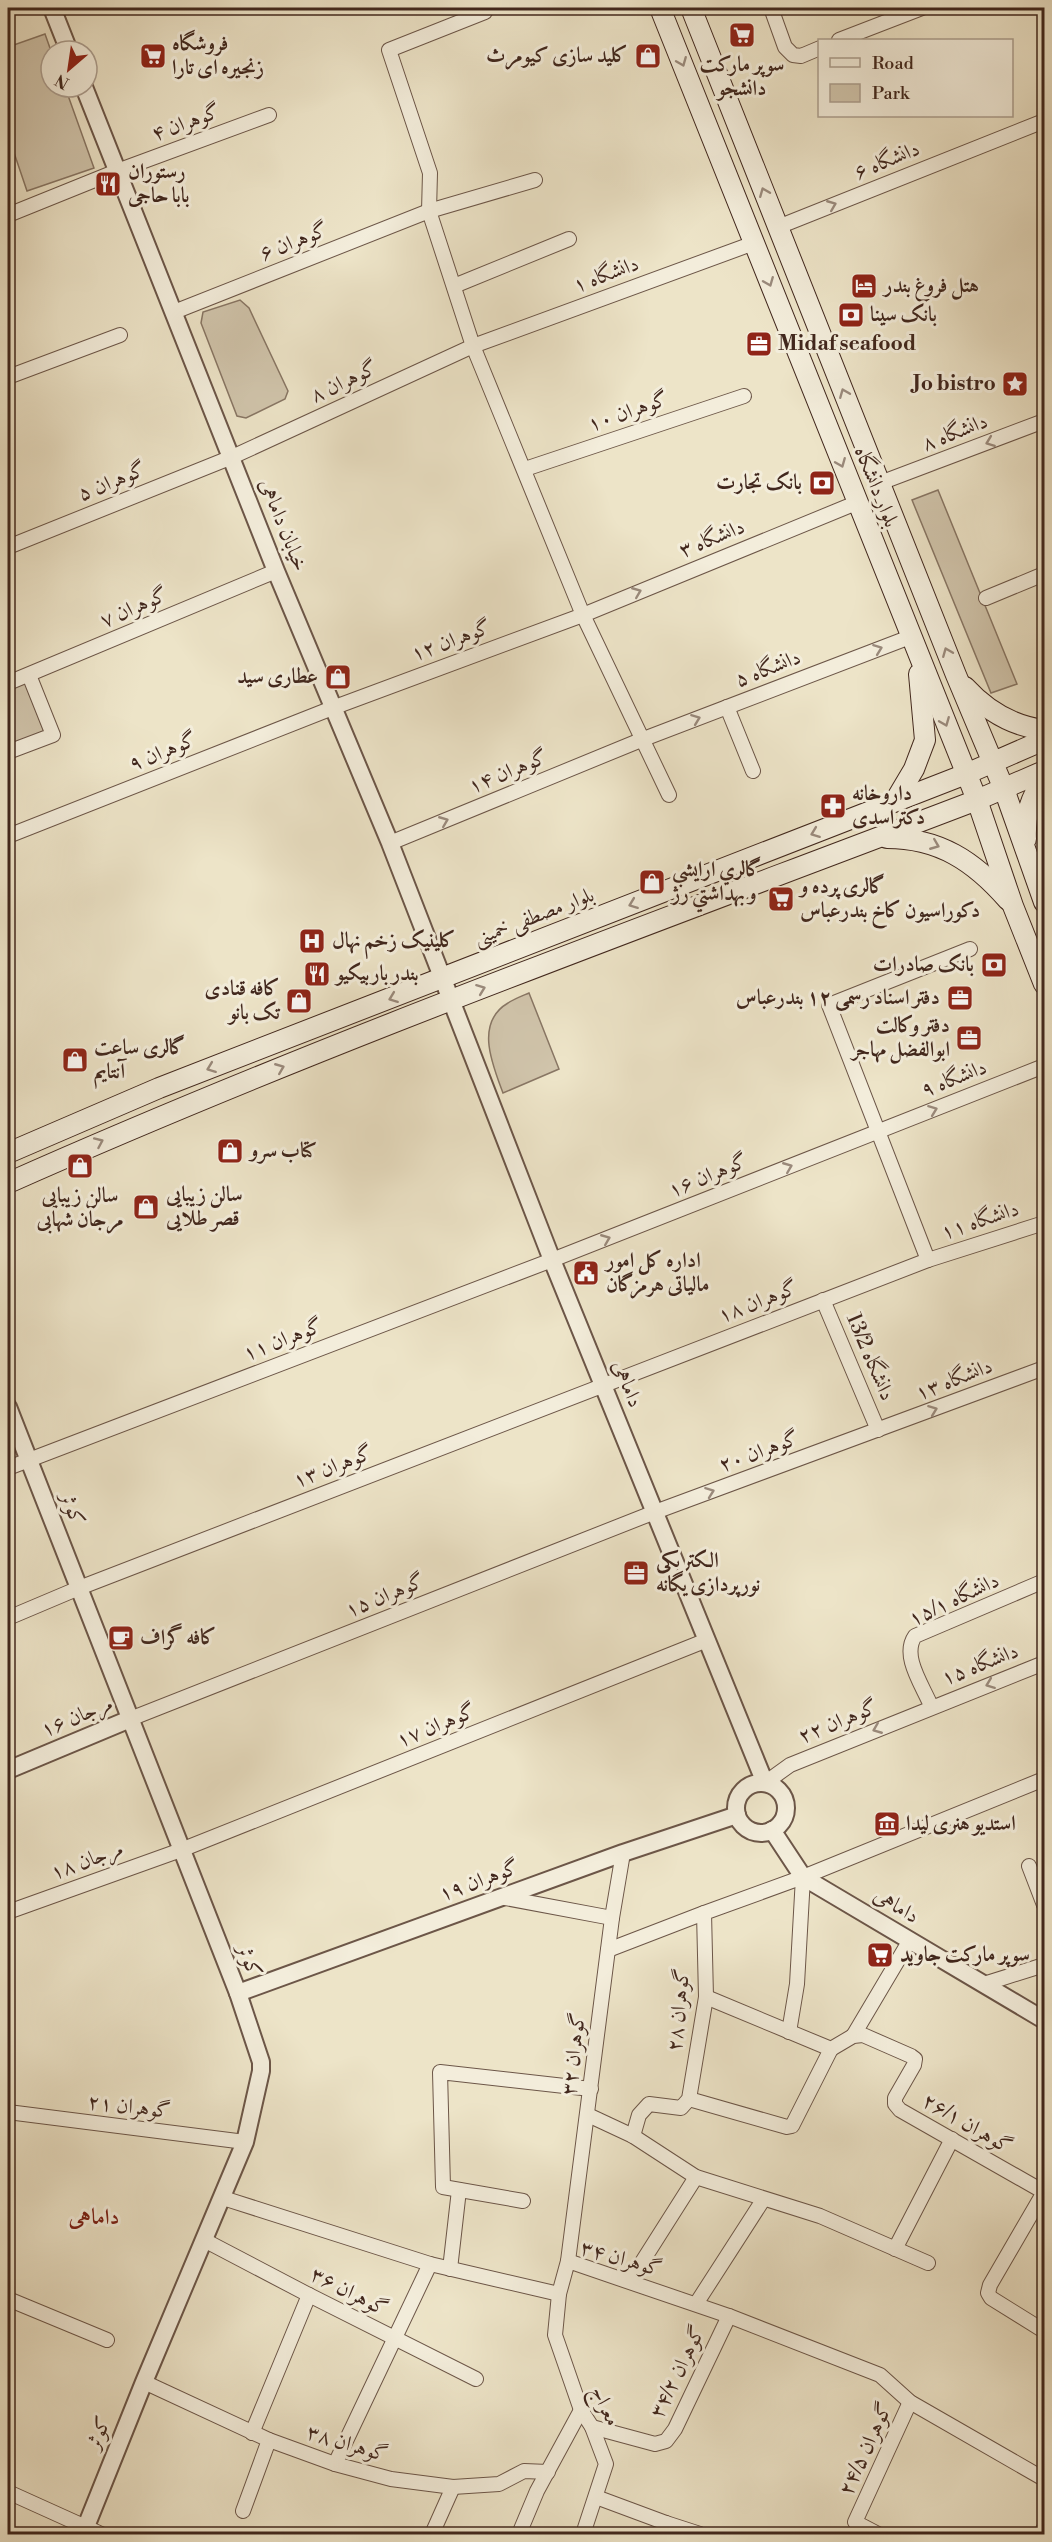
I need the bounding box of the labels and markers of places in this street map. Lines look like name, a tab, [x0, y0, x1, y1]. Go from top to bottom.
supermarket icon: سوپر مارکت دانشجو	[727, 20, 757, 50]
place label: فروشگاه زنجیره ای تارا	[172, 29, 264, 81]
supermarket icon: فروشگاه زنجیره ای تارا	[138, 41, 168, 71]
shop icon: کلید سازی کیومرث	[633, 41, 663, 71]
place label: کلید سازی کیومرث	[486, 43, 628, 70]
place label: سوپر مارکت دانشجو	[699, 52, 785, 102]
place label: رستوران بابا حاجی	[127, 159, 189, 209]
restaurant icon: رستوران بابا حاجی	[93, 169, 123, 199]
hotel icon: هتل فروغ بندر	[849, 271, 879, 301]
place label: هتل فروغ بندر	[882, 273, 979, 302]
bank icon: بانک سینا	[836, 300, 866, 330]
place label: بانک سینا	[870, 302, 937, 328]
office icon: Midaf seafood	[744, 329, 774, 359]
place label: Midaf seafood	[778, 331, 916, 357]
place icon: Jo bistro	[1000, 369, 1030, 399]
place label: Jo bistro	[910, 371, 996, 397]
bank icon: بانک تجارت	[807, 468, 837, 498]
place label: بانک تجارت	[716, 470, 802, 496]
shop icon: عطاری سید	[323, 662, 353, 692]
place label: عطاری سید	[237, 664, 318, 690]
place label: داروخانه دکتراسدی	[852, 781, 925, 831]
pharmacy icon: داروخانه دکتراسدی	[818, 791, 848, 821]
place label: گالري ارايشي و بهداشتي رژ	[670, 856, 762, 913]
shop icon: گالري ارايشي و بهداشتي رژ	[637, 867, 667, 897]
place label: گالری پرده و دکوراسیون کاخ بندرعباس	[798, 873, 980, 929]
supermarket icon: گالری پرده و دکوراسیون کاخ بندرعباس	[766, 884, 796, 914]
hospital icon: کلینیک زخم نهال	[297, 926, 327, 956]
place label: کلینیک زخم نهال	[332, 928, 456, 959]
bank icon: بانک صادرات	[979, 950, 1009, 980]
place label: بانک صادرات	[873, 952, 974, 978]
restaurant icon: بندر باربیکیو	[302, 959, 332, 989]
place label: بندر باربیکیو	[334, 961, 419, 987]
place label: کافه قنادی تک بانو	[205, 976, 281, 1026]
office icon: دفتر اسناد رسمی ۱۲ بندرعباس	[945, 983, 975, 1013]
place label: دفتر اسناد رسمی ۱۲ بندرعباس	[736, 985, 940, 1011]
shop icon: کافه قنادی تک بانو	[284, 986, 314, 1016]
place label: دفتر وکالت ابوالفضل مهاجر	[849, 1013, 950, 1064]
office icon: دفتر وکالت ابوالفضل مهاجر	[954, 1023, 984, 1053]
place label: گالری ساعت آنتایم	[94, 1034, 186, 1089]
shop icon: گالری ساعت آنتایم	[60, 1045, 90, 1075]
shop icon: کتاب سرو	[215, 1136, 245, 1166]
place label: کتاب سرو	[248, 1138, 317, 1164]
shop icon: سالن زیبایی مرجان شهابی	[65, 1151, 95, 1181]
place label: سالن زیبایی قصر طلایی	[165, 1182, 243, 1232]
place label: سالن زیبایی مرجان شهابی	[35, 1183, 124, 1234]
shop icon: سالن زیبایی قصر طلایی	[131, 1192, 161, 1222]
place label: اداره کل امور مالیاتی هرمزگان	[604, 1248, 709, 1299]
public building icon: اداره کل امور مالیاتی هرمزگان	[571, 1258, 601, 1288]
place label: الکتریکی نورپردازی یگانه	[656, 1548, 760, 1598]
office icon: الکتریکی نورپردازی یگانه	[621, 1558, 651, 1588]
cafe icon: کافه گراف	[106, 1623, 136, 1653]
place label: کافه گراف	[140, 1623, 217, 1651]
museum icon: استدیو هنری لیدا	[872, 1809, 902, 1839]
place label: استدیو هنری لیدا	[906, 1811, 1016, 1837]
supermarket icon: سوپر مارکت جاوید	[865, 1940, 895, 1970]
place label: سوپر مارکت جاوید	[900, 1942, 1030, 1968]

